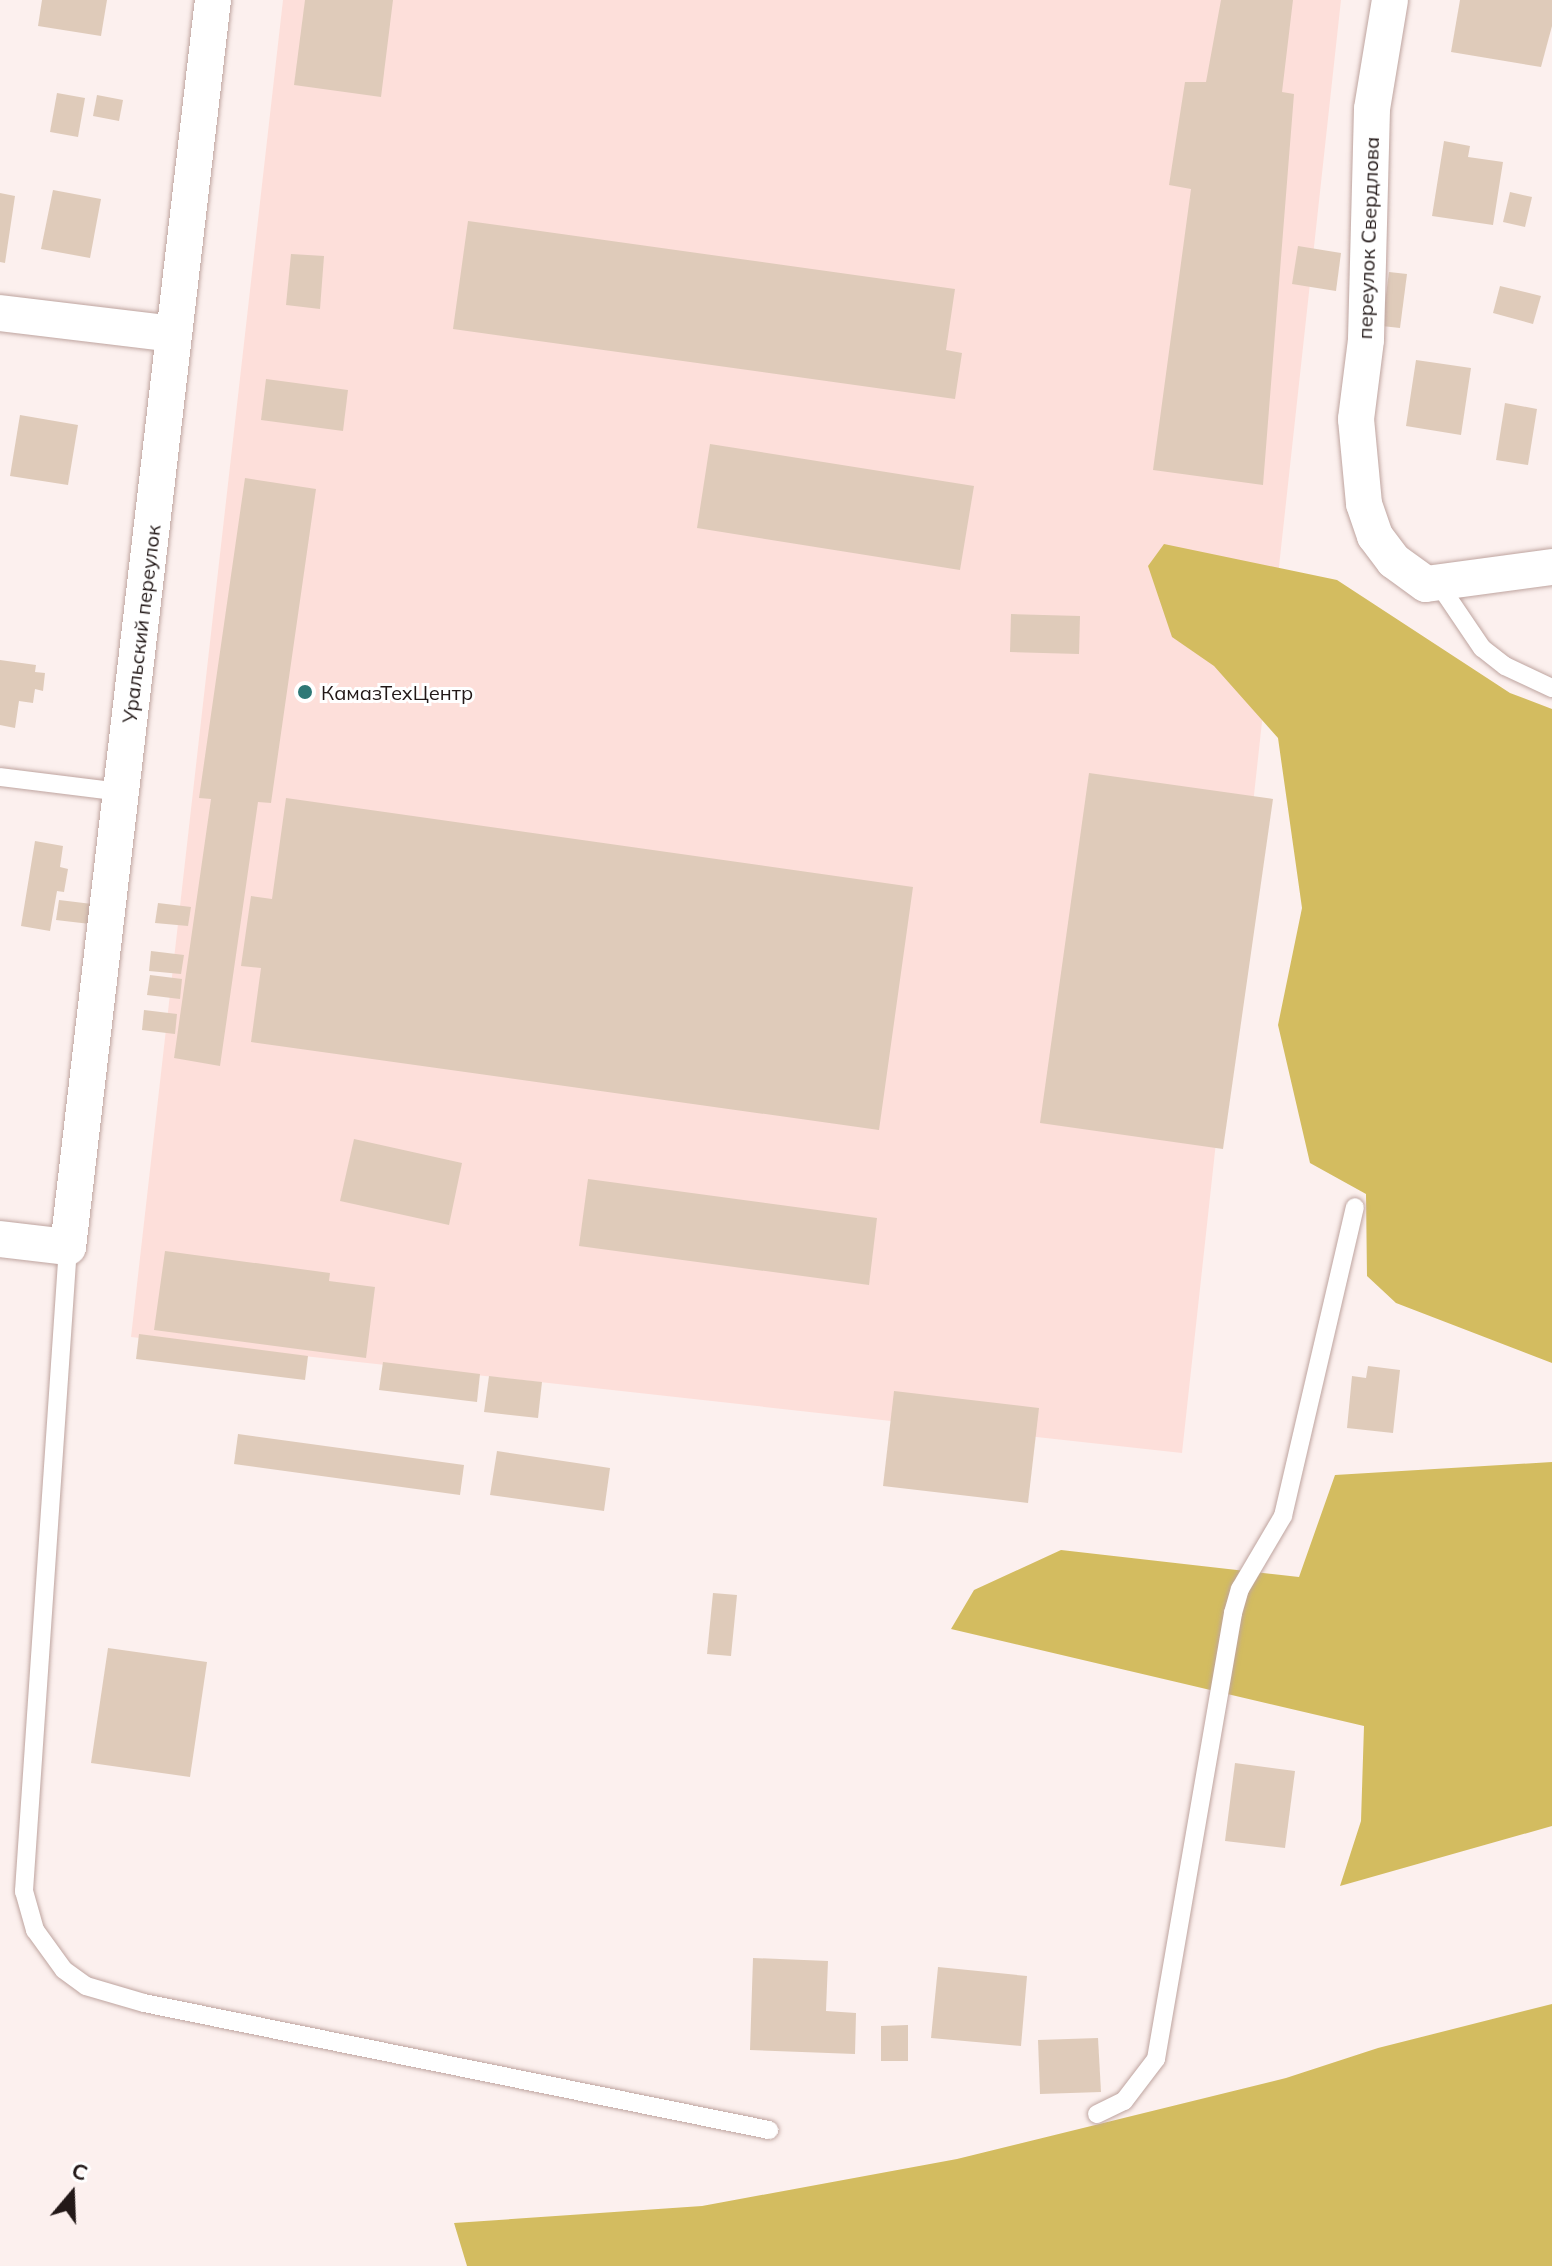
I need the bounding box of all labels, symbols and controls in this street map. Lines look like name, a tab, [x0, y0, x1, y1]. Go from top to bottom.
street label: переулок Свердлова	[1352, 136, 1384, 340]
street label: Уральский переулок	[117, 523, 165, 725]
place label: КамазТехЦентр	[321, 680, 473, 704]
marker: КамазТехЦентр	[296, 683, 314, 701]
north arrow	[32, 2154, 112, 2234]
text: С	[68, 2156, 91, 2187]

